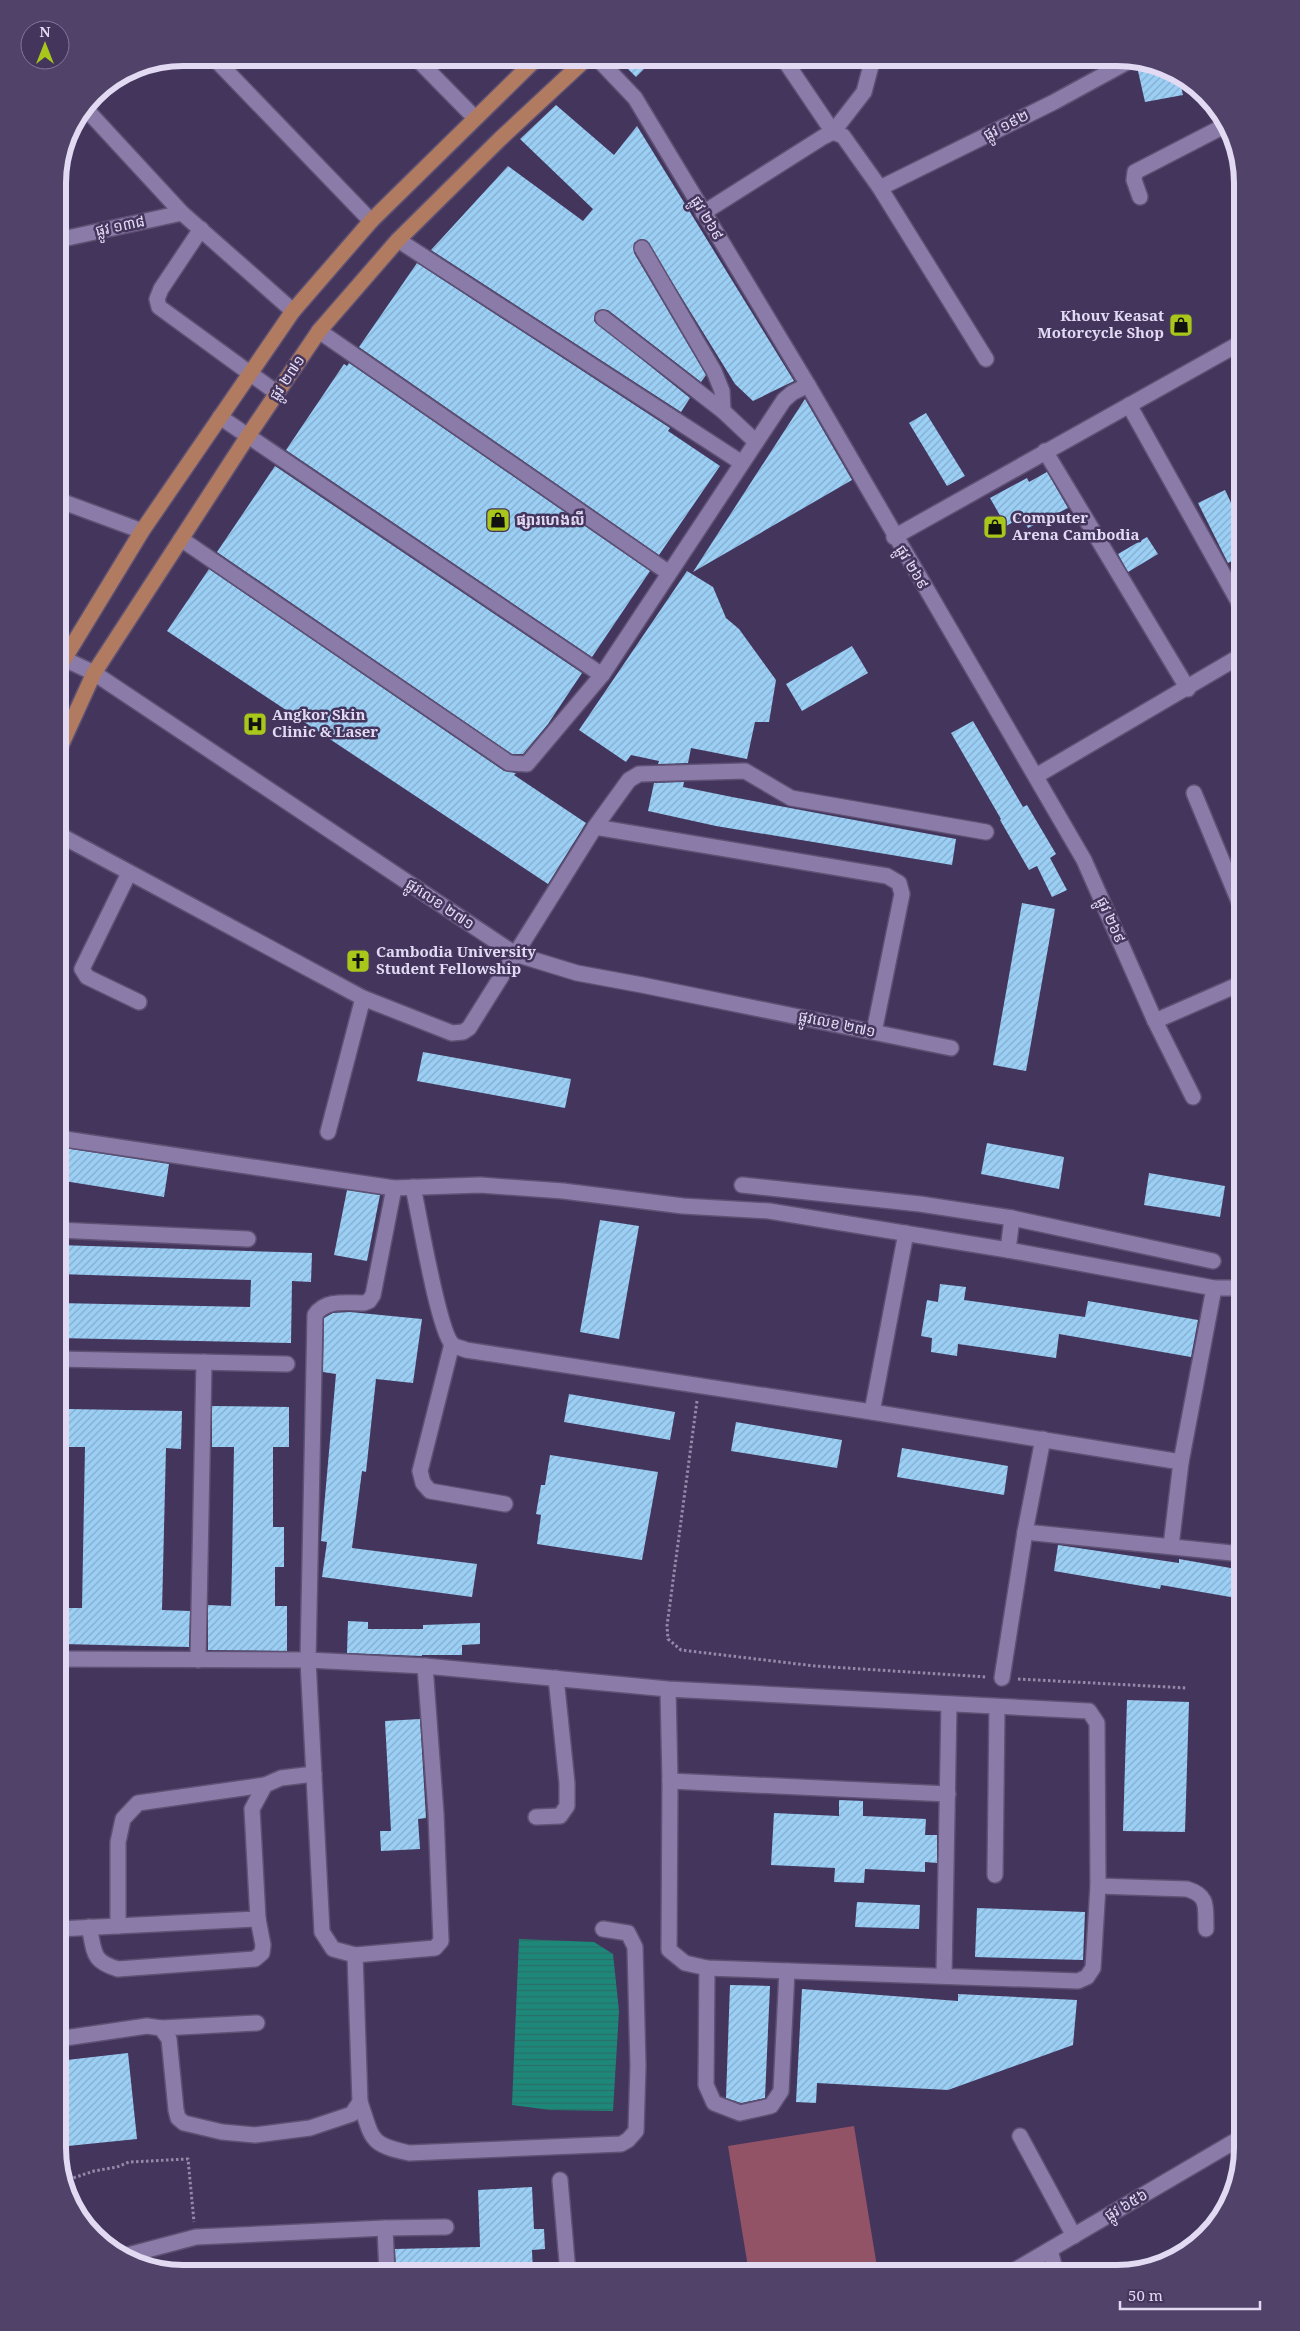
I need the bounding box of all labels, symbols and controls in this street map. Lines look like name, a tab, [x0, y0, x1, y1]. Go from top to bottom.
north arrow	[20, 20, 70, 70]
text: N	[39, 22, 51, 41]
street label: ផ្លូវ ១៩២	[979, 104, 1034, 148]
street label: ផ្លូវ ២៦៩	[683, 191, 729, 246]
street label: ផ្លូវ ១៣៨	[93, 210, 147, 244]
place label: Khouv Keasat Motorcycle Shop	[1038, 305, 1164, 342]
shop icon: Khouv Keasat Motorcycle Shop	[1168, 312, 1194, 338]
street label: ផ្លូវ ២៧១	[264, 351, 312, 407]
shop icon: ផ្សារហេងលី	[485, 507, 511, 533]
place label: Computer Arena Cambodia	[1012, 507, 1139, 544]
place label: ផ្សារហេងលី	[516, 509, 585, 529]
shop icon: Computer Arena Cambodia	[982, 514, 1008, 540]
street label: ផ្លូវ ២៦៩	[888, 540, 934, 595]
place label: Angkor Skin Clinic & Laser	[272, 704, 378, 741]
hospital icon: Angkor Skin Clinic & Laser	[242, 711, 268, 737]
street label: ផ្លូវលេខ ២៧១	[400, 873, 479, 937]
street label: ផ្លូវ ២៦៩	[1089, 893, 1131, 948]
place label: Cambodia University Student Fellowship	[376, 941, 536, 978]
church icon: Cambodia University Student Fellowship	[345, 948, 371, 974]
street label: ផ្លូវលេខ ២៧១	[796, 1005, 878, 1045]
street label: ផ្លូវ ៦៥៦	[1100, 2184, 1153, 2228]
scale bar	[1120, 2278, 1260, 2310]
text: 50 m	[1128, 2285, 1163, 2305]

